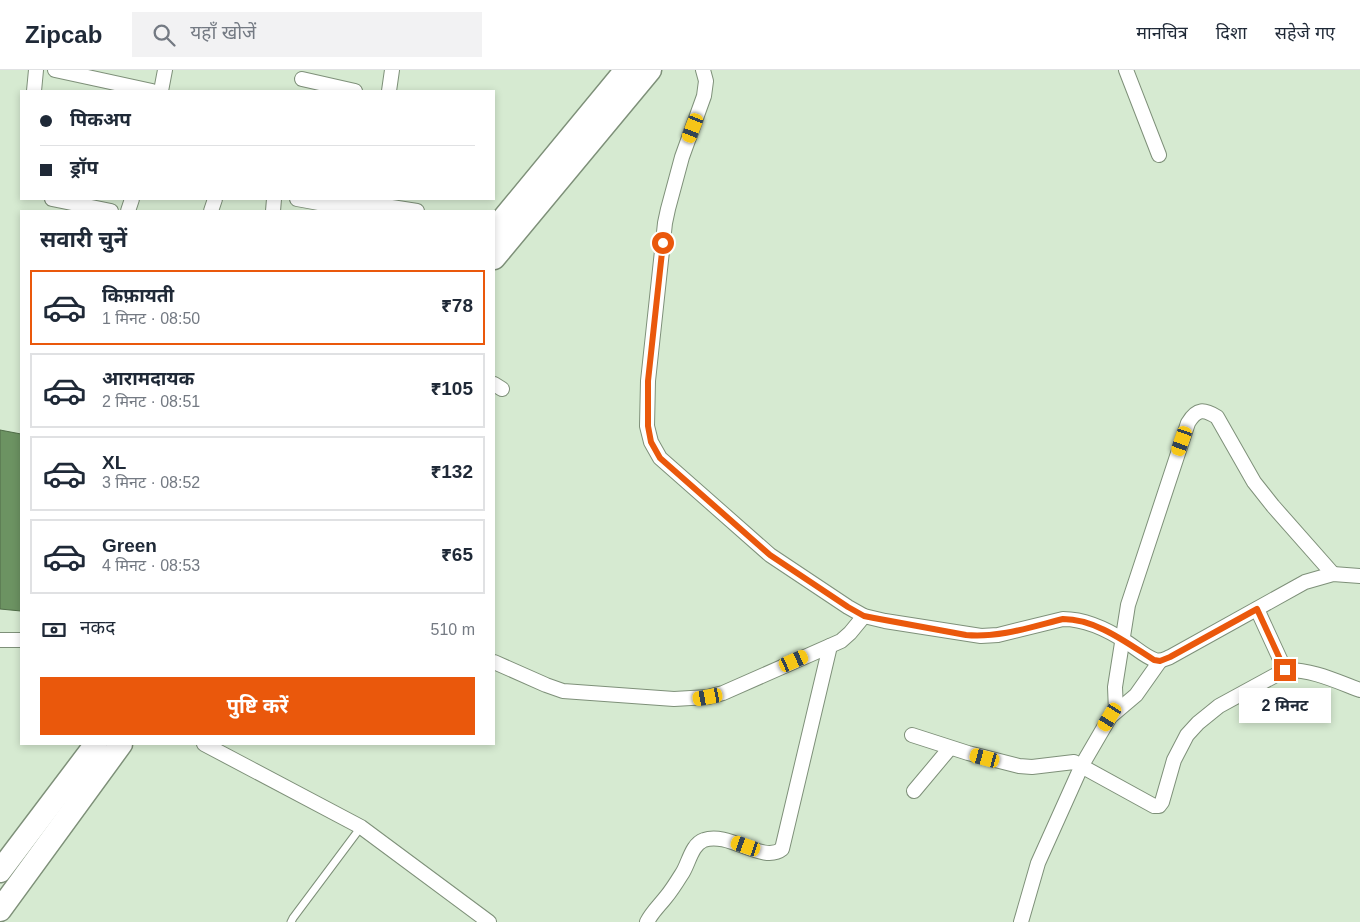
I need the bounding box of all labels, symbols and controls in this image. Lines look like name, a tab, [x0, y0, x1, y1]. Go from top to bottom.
search box	[132, 12, 482, 57]
text: Zipcab	[25, 21, 102, 48]
icon: search	[150, 21, 178, 49]
text: यहाँ खोजें	[190, 22, 256, 43]
text: मानचित्र	[1136, 23, 1188, 43]
text: दिशा	[1216, 23, 1247, 43]
text: सहेजे गए	[1275, 23, 1335, 43]
text: पिकअप	[70, 109, 131, 130]
car	[680, 111, 705, 145]
text: ड्रॉप	[70, 157, 98, 178]
text: सवारी चुनें	[40, 227, 127, 252]
route start	[652, 232, 674, 254]
icon: car	[42, 285, 87, 330]
text: किफ़ायती	[102, 285, 174, 306]
text: ₹78	[441, 295, 473, 316]
text: 1 मिनट · 08:50	[102, 310, 200, 327]
icon: car	[42, 368, 87, 413]
text: आरामदायक	[102, 368, 194, 389]
text: ₹105	[430, 378, 473, 399]
text: 2 मिनट · 08:51	[102, 393, 200, 410]
car	[1170, 424, 1193, 458]
icon: car	[42, 451, 87, 496]
text: XL	[102, 452, 126, 473]
text: ₹132	[430, 461, 473, 482]
text: 3 मिनट · 08:52	[102, 474, 200, 491]
icon: car	[42, 534, 87, 579]
text: Green	[102, 535, 157, 556]
text: ₹65	[441, 544, 473, 565]
text: 4 मिनट · 08:53	[102, 557, 200, 574]
icon: cash	[40, 616, 68, 644]
text: नकद	[80, 617, 115, 638]
text: 510 m	[431, 621, 475, 638]
car	[777, 648, 810, 674]
route end	[1274, 659, 1296, 681]
button: पुष्टि करें	[40, 677, 475, 735]
car	[691, 687, 724, 707]
callout: 2 मिनट	[1239, 688, 1331, 722]
text: 2 मिनट	[1262, 697, 1308, 714]
car	[1095, 700, 1124, 734]
car	[968, 747, 1001, 769]
car	[729, 834, 762, 858]

